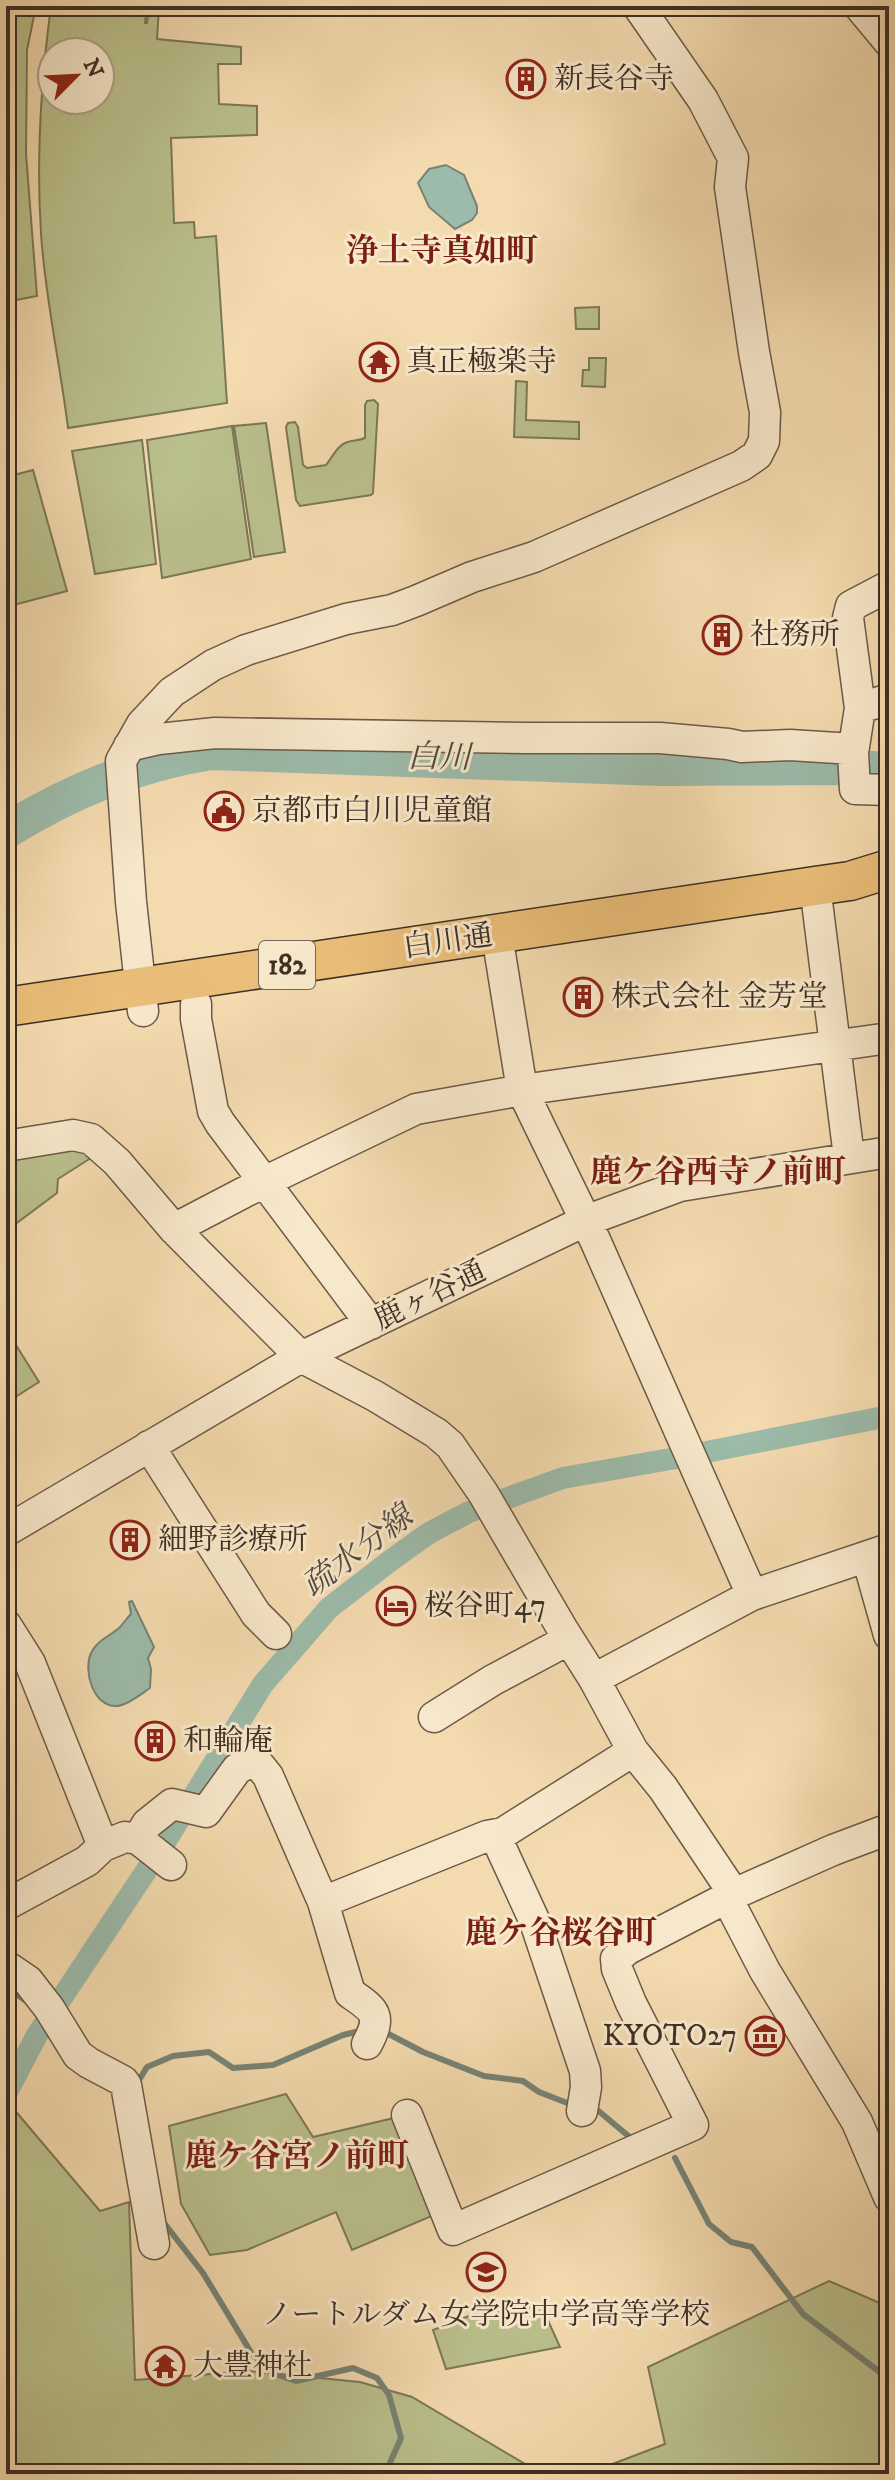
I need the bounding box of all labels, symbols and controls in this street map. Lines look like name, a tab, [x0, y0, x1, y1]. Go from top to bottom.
north arrow	[36, 36, 116, 116]
text: N	[77, 55, 109, 82]
building icon: 新長谷寺	[505, 58, 547, 100]
place label: 新長谷寺	[554, 61, 674, 98]
district label: 浄土寺真如町	[346, 232, 538, 272]
temple icon: 真正極楽寺	[358, 341, 400, 383]
place label: 真正極楽寺	[407, 344, 557, 381]
building icon: 社務所	[701, 614, 743, 656]
place label: 社務所	[750, 617, 840, 654]
water label: 白川	[407, 737, 474, 779]
public building icon: 京都市白川児童館	[203, 790, 245, 832]
place label: 京都市白川児童館	[252, 793, 492, 830]
street label: 白川通	[401, 917, 495, 967]
road number: 182	[259, 941, 315, 989]
building icon: 株式会社 金芳堂	[562, 976, 604, 1018]
place label: 株式会社 金芳堂	[611, 979, 827, 1016]
district label: 鹿ケ谷西寺ノ前町	[590, 1153, 846, 1193]
street label: 鹿ヶ谷通	[368, 1253, 492, 1339]
water label: 疏水分線	[295, 1495, 424, 1606]
building icon: 細野診療所	[109, 1519, 151, 1561]
place label: 細野診療所	[158, 1522, 308, 1559]
hotel icon: 桜谷町47	[375, 1585, 417, 1627]
place label: 桜谷町47	[424, 1588, 546, 1625]
building icon: 和輪庵	[134, 1720, 176, 1762]
place label: 和輪庵	[183, 1723, 273, 1760]
district label: 鹿ケ谷桜谷町	[465, 1914, 657, 1954]
museum icon: KYOTO27	[744, 2015, 786, 2057]
place label: KYOTO27	[603, 2018, 737, 2055]
district label: 鹿ケ谷宮ノ前町	[185, 2137, 409, 2177]
school or university icon: ノートルダム女学院中学高等学校	[465, 2251, 507, 2293]
place label: ノートルダム女学院中学高等学校	[262, 2297, 710, 2334]
temple icon: 大豊神社	[144, 2345, 186, 2387]
place label: 大豊神社	[193, 2348, 313, 2385]

